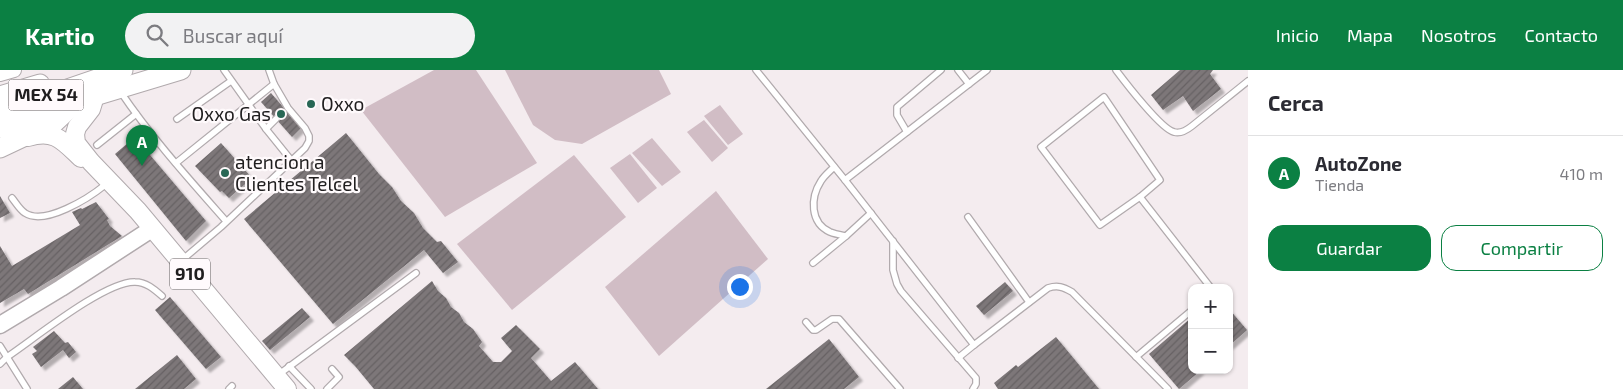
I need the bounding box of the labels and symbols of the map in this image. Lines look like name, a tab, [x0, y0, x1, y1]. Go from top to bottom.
road number: MEX 54	[8, 80, 84, 110]
place label: Oxxo	[321, 92, 364, 115]
marker: Oxxo	[305, 98, 317, 110]
place label: Oxxo Gas	[191, 102, 271, 125]
marker: Oxxo Gas	[275, 108, 287, 120]
pin: A	[126, 125, 158, 166]
place label: atencion a Clientes Telcel	[235, 150, 358, 195]
marker: atencion a Clientes Telcel	[219, 167, 231, 179]
road number: 910	[170, 258, 210, 290]
your location	[727, 274, 753, 300]

